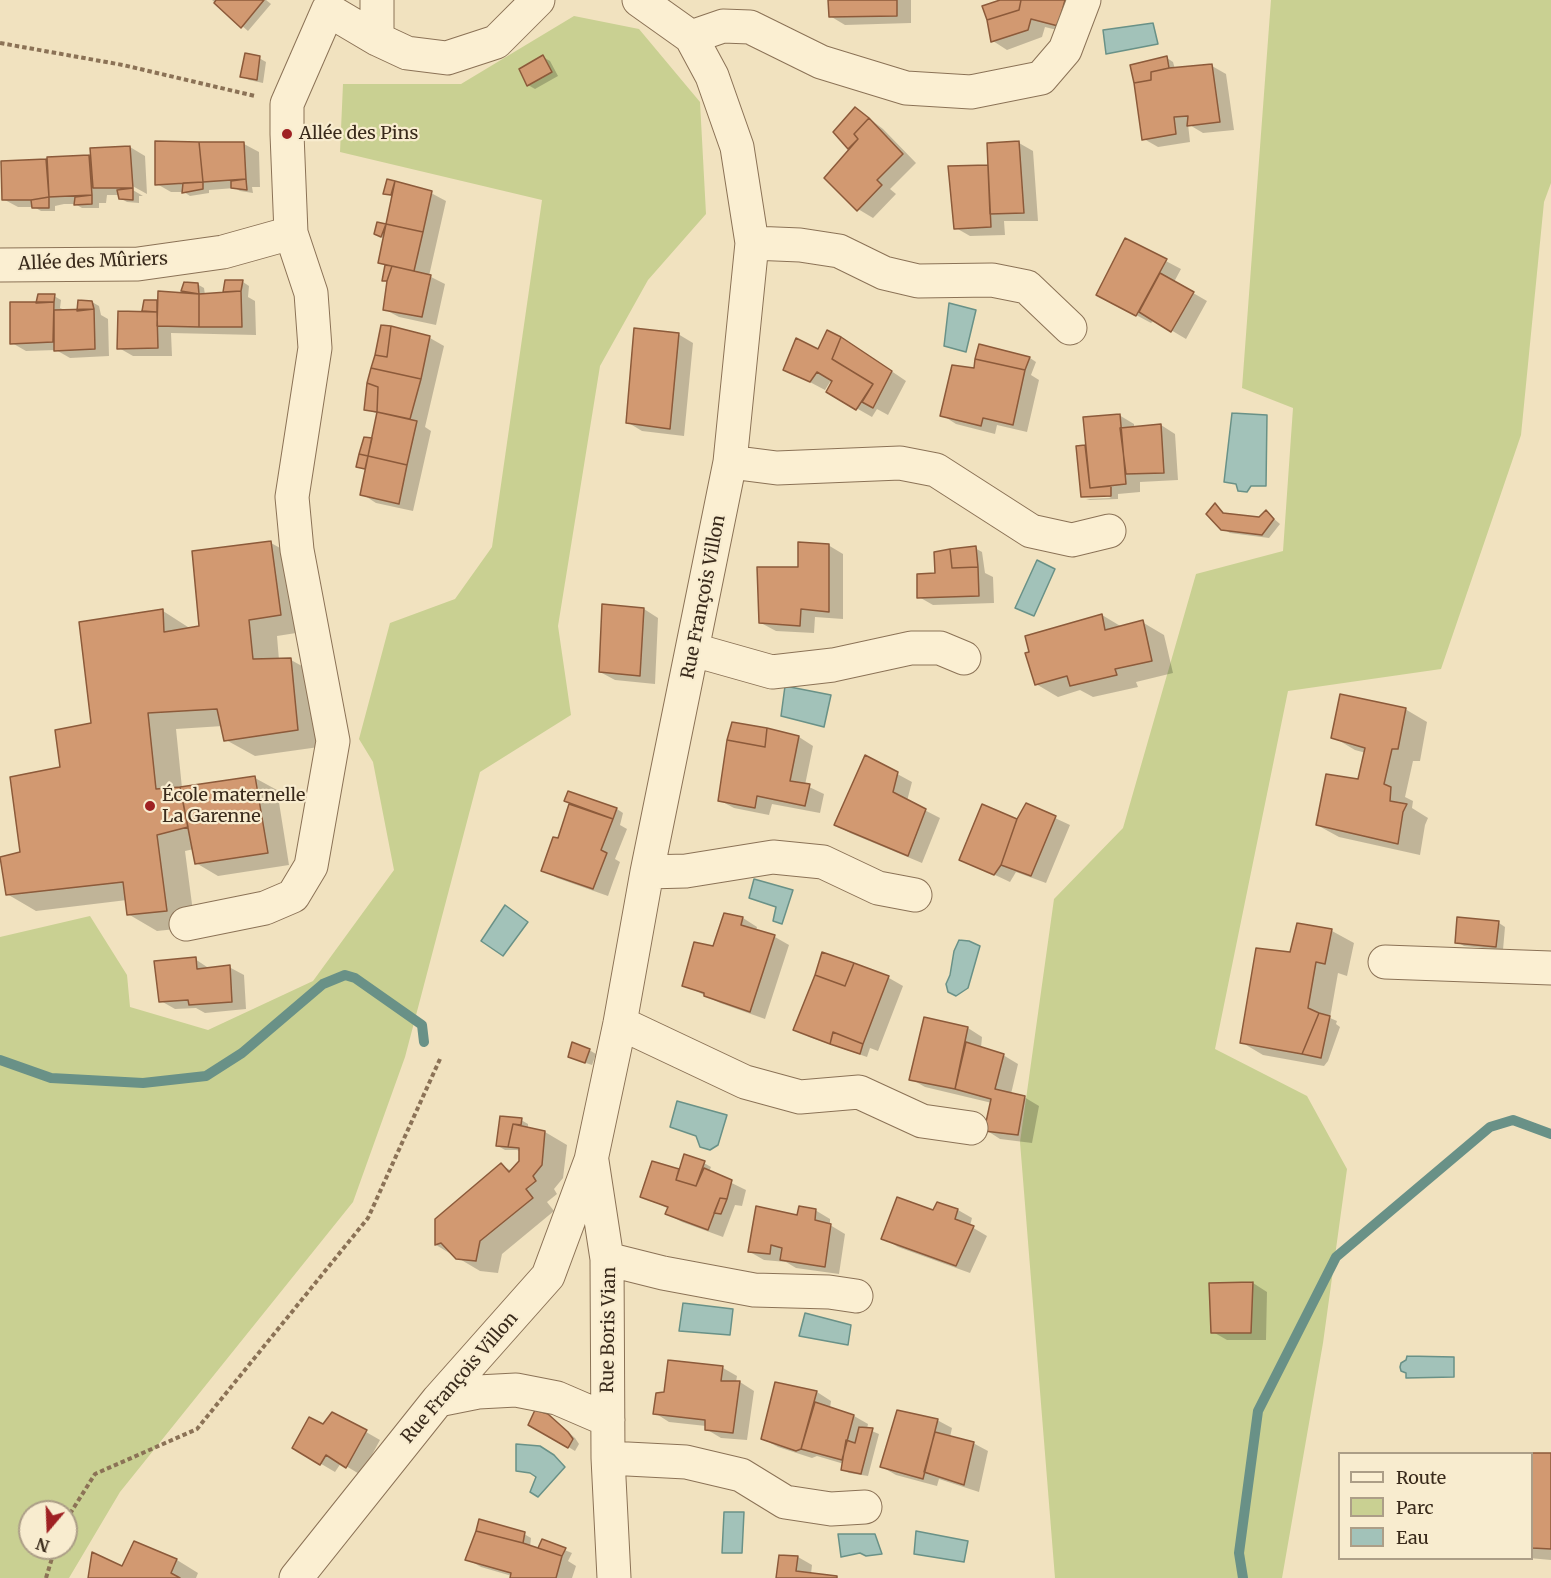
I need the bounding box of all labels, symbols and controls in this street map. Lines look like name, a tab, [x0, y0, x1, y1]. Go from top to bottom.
place label: Allée des Pins	[299, 123, 418, 145]
marker: Allée des Pins	[280, 127, 294, 141]
street label: Allée des Mûriers	[18, 249, 168, 275]
street label: Rue François Villon	[678, 513, 730, 681]
place label: École maternelle La Garenne	[162, 785, 305, 828]
marker: École maternelle La Garenne	[143, 799, 157, 813]
street label: Rue Boris Vian	[597, 1267, 621, 1393]
street label: Rue François Villon	[397, 1308, 523, 1448]
legend	[1338, 1452, 1533, 1560]
text: Route	[1396, 1466, 1446, 1489]
text: Parc	[1396, 1496, 1434, 1519]
north arrow	[18, 1500, 78, 1560]
text: Eau	[1396, 1526, 1429, 1549]
text: N	[34, 1534, 52, 1557]

